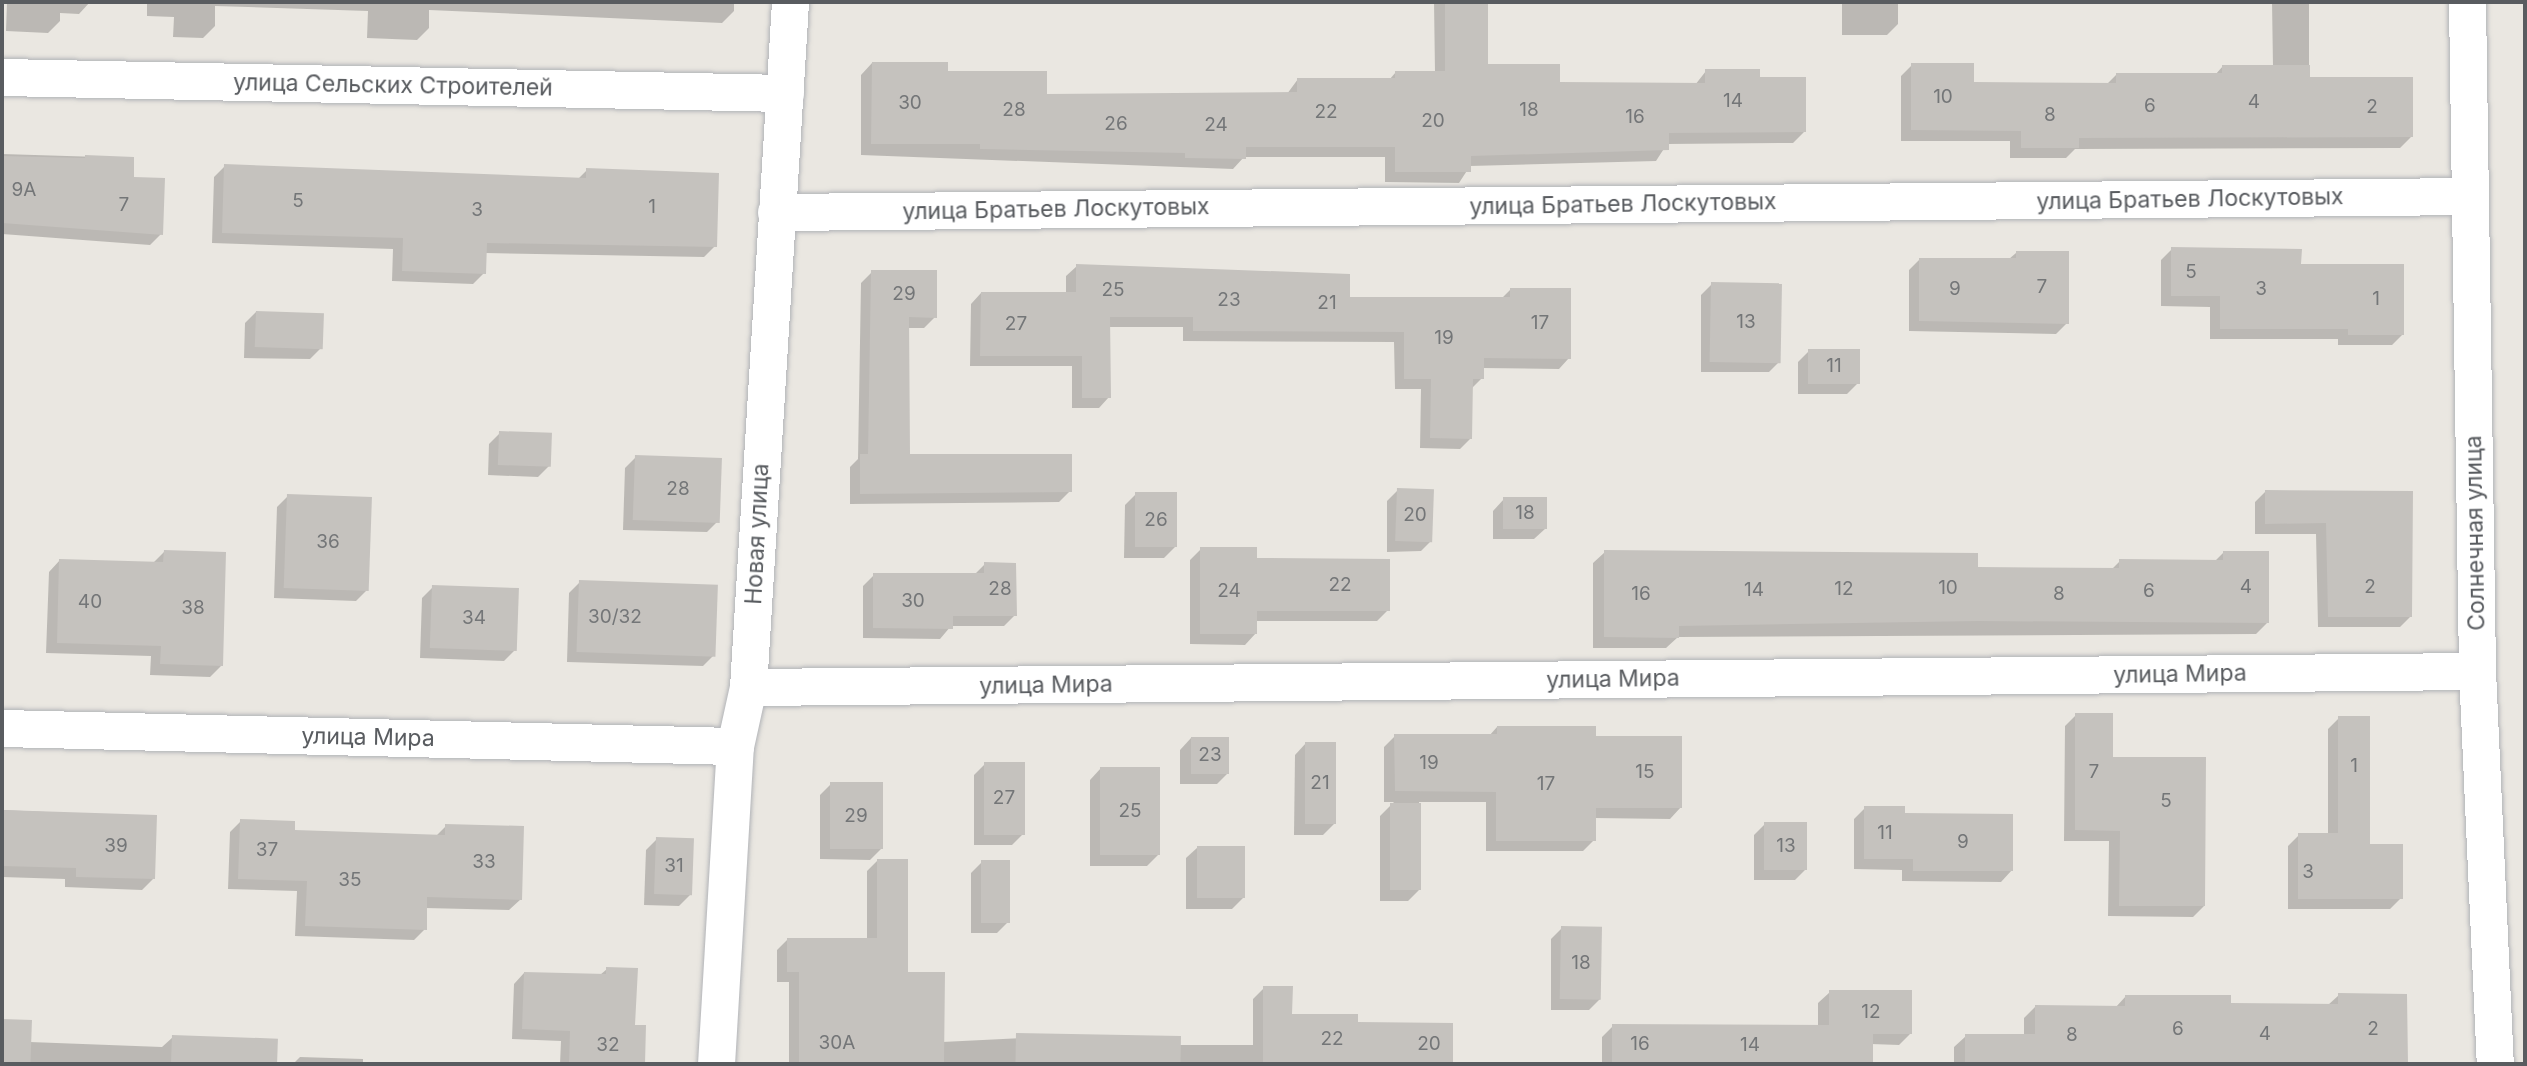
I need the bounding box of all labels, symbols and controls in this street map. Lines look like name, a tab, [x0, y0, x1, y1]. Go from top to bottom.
street label: улица Сельских Строителей	[233, 68, 553, 102]
house number: 10	[1933, 86, 1953, 108]
house number: 14	[1723, 90, 1743, 112]
house number: 4	[2248, 91, 2260, 113]
house number: 30	[898, 92, 922, 114]
house number: 6	[2144, 95, 2156, 117]
house number: 2	[2366, 96, 2378, 118]
house number: 28	[1002, 99, 1026, 121]
house number: 18	[1519, 99, 1539, 121]
house number: 22	[1314, 101, 1338, 123]
house number: 8	[2044, 104, 2056, 126]
house number: 16	[1625, 106, 1645, 128]
house number: 20	[1421, 110, 1445, 132]
house number: 26	[1104, 113, 1128, 135]
house number: 24	[1204, 114, 1228, 136]
house number: 9А	[12, 179, 36, 201]
street label: улица Братьев Лоскутовых	[2036, 183, 2344, 215]
street label: улица Братьев Лоскутовых	[1469, 188, 1777, 220]
house number: 5	[292, 190, 304, 212]
street label: улица Братьев Лоскутовых	[902, 193, 1210, 225]
house number: 7	[119, 194, 129, 216]
house number: 1	[648, 196, 656, 218]
house number: 3	[471, 199, 483, 221]
house number: 5	[2185, 261, 2197, 283]
house number: 7	[2037, 276, 2047, 298]
house number: 9	[1949, 278, 1961, 300]
house number: 3	[2255, 278, 2267, 300]
house number: 25	[1101, 279, 1125, 301]
house number: 29	[892, 283, 916, 305]
house number: 1	[2372, 288, 2380, 310]
house number: 23	[1217, 289, 1241, 311]
house number: 21	[1317, 292, 1337, 314]
house number: 13	[1736, 311, 1756, 333]
house number: 17	[1531, 312, 1549, 334]
house number: 27	[1005, 313, 1027, 335]
house number: 19	[1434, 327, 1454, 349]
house number: 11	[1826, 355, 1842, 377]
street label: Солнечная улица	[2459, 435, 2491, 631]
street label: Новая улица	[740, 463, 774, 605]
house number: 28	[666, 478, 690, 500]
house number: 18	[1515, 502, 1535, 524]
house number: 20	[1403, 504, 1427, 526]
house number: 26	[1144, 509, 1168, 531]
house number: 36	[316, 531, 340, 553]
house number: 22	[1328, 574, 1352, 596]
house number: 4	[2240, 576, 2252, 598]
house number: 2	[2364, 576, 2376, 598]
house number: 10	[1938, 577, 1958, 599]
house number: 28	[988, 578, 1012, 600]
house number: 12	[1834, 578, 1854, 600]
house number: 14	[1744, 579, 1764, 601]
house number: 24	[1217, 580, 1241, 602]
house number: 6	[2143, 580, 2155, 602]
house number: 16	[1631, 583, 1651, 605]
house number: 8	[2053, 583, 2065, 605]
house number: 30	[901, 590, 925, 612]
house number: 40	[78, 591, 102, 613]
house number: 38	[181, 597, 205, 619]
house number: 30/32	[588, 606, 642, 628]
house number: 34	[462, 607, 486, 629]
street label: улица Мира	[2113, 659, 2247, 689]
street label: улица Мира	[1546, 664, 1680, 694]
street label: улица Мира	[979, 670, 1113, 700]
street label: улица Мира	[301, 722, 435, 752]
house number: 23	[1198, 744, 1222, 766]
house number: 19	[1419, 752, 1439, 774]
house number: 1	[2350, 755, 2358, 777]
house number: 15	[1635, 761, 1655, 783]
house number: 7	[2089, 761, 2099, 783]
house number: 21	[1310, 772, 1330, 794]
house number: 17	[1537, 773, 1555, 795]
house number: 27	[993, 787, 1015, 809]
house number: 5	[2160, 790, 2172, 812]
house number: 25	[1118, 800, 1142, 822]
house number: 29	[844, 805, 868, 827]
house number: 11	[1877, 822, 1893, 844]
house number: 9	[1957, 831, 1969, 853]
house number: 39	[104, 835, 128, 857]
house number: 13	[1776, 835, 1796, 857]
house number: 37	[256, 839, 278, 861]
house number: 33	[472, 851, 496, 873]
house number: 31	[664, 855, 684, 877]
house number: 3	[2302, 861, 2314, 883]
house number: 35	[338, 869, 362, 891]
house number: 18	[1571, 952, 1591, 974]
house number: 12	[1861, 1001, 1881, 1023]
house number: 6	[2172, 1018, 2184, 1040]
house number: 2	[2367, 1018, 2379, 1040]
house number: 4	[2259, 1023, 2271, 1045]
house number: 8	[2066, 1024, 2078, 1046]
house number: 22	[1320, 1028, 1344, 1050]
house number: 30А	[819, 1032, 855, 1054]
house number: 20	[1417, 1033, 1441, 1055]
house number: 16	[1630, 1033, 1650, 1055]
house number: 32	[596, 1034, 620, 1056]
house number: 14	[1740, 1034, 1760, 1056]

